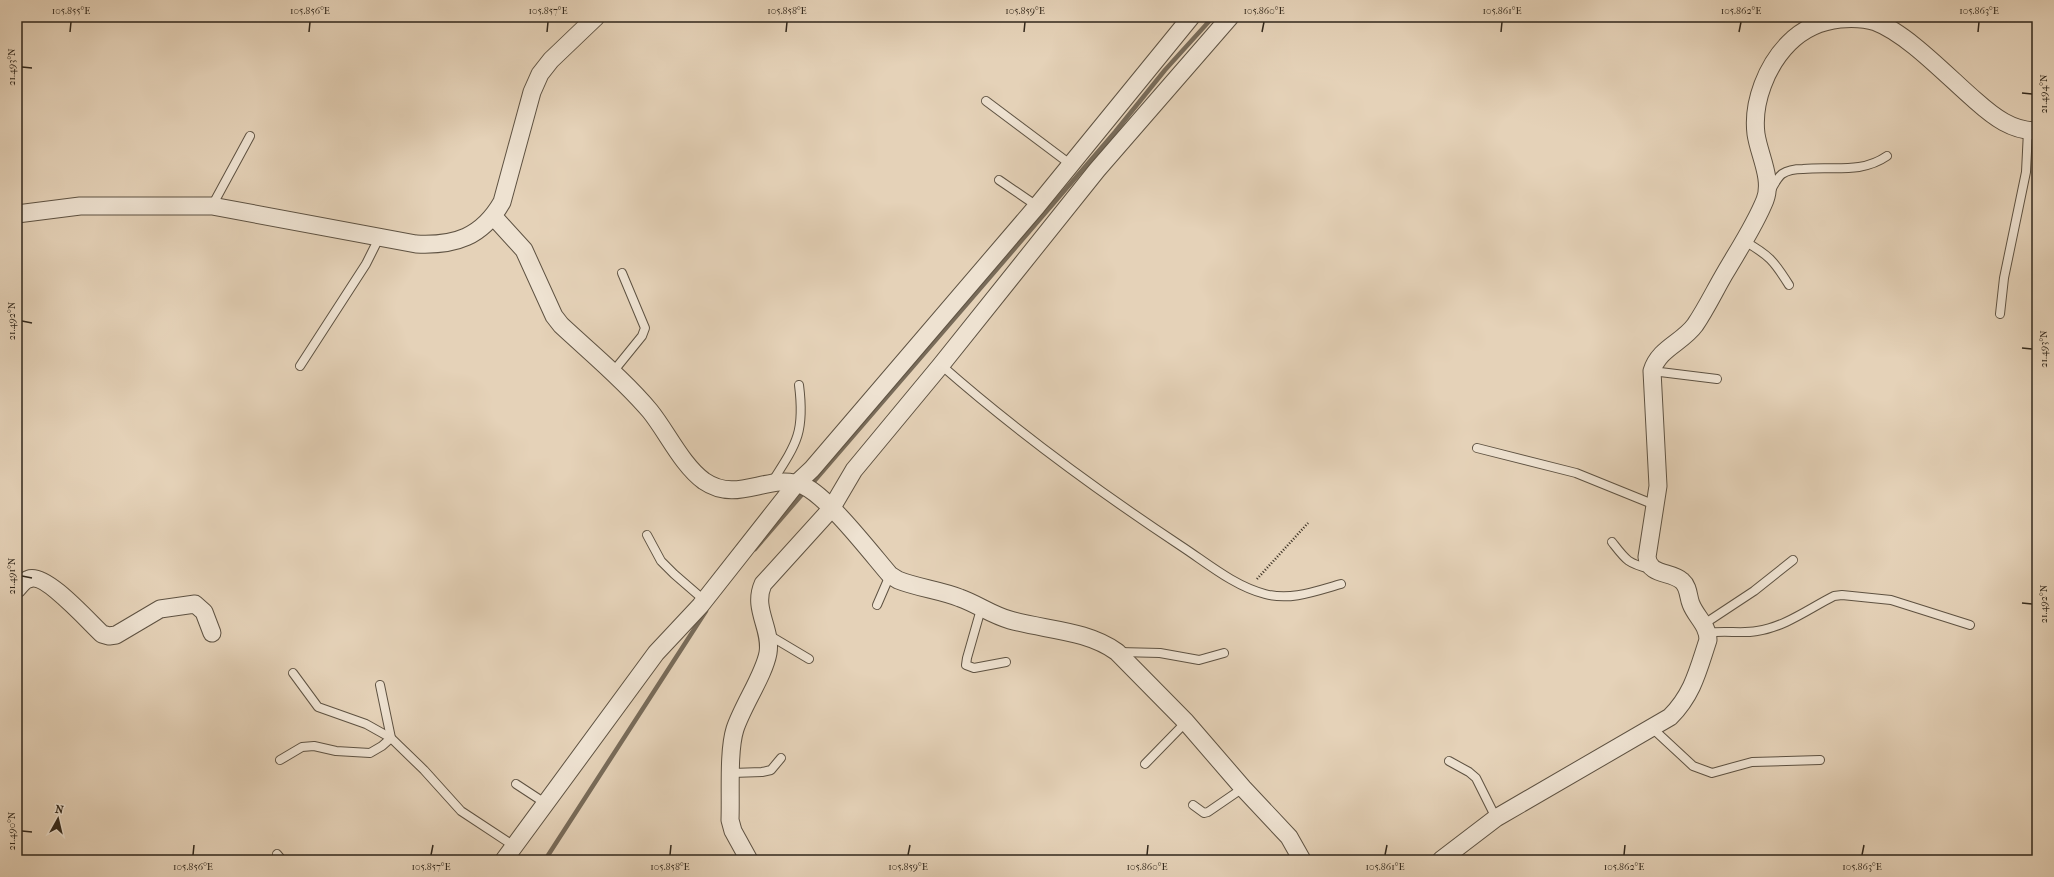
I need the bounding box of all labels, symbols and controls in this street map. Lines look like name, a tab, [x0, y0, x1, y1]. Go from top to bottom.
text: 105.855°E	[52, 5, 90, 17]
text: 105.856°E	[290, 5, 330, 17]
text: 105.857°E	[528, 5, 568, 17]
text: 105.858°E	[767, 5, 807, 17]
text: 105.859°E	[1005, 5, 1045, 17]
text: 105.860°E	[1244, 5, 1285, 17]
text: 105.861°E	[1483, 5, 1521, 17]
text: 105.862°E	[1721, 5, 1761, 17]
text: 105.863°E	[1959, 5, 1999, 17]
text: 21.493°N	[6, 48, 18, 86]
text: 21.494°N	[2038, 74, 2050, 114]
text: 21.492°N	[6, 301, 18, 340]
text: 21.493°N	[2038, 330, 2050, 368]
text: 21.491°N	[6, 557, 18, 594]
text: 21.492°N	[2038, 584, 2050, 623]
north arrow	[38, 799, 78, 839]
text: N	[54, 803, 65, 817]
text: 21.490°N	[6, 811, 18, 850]
text: 105.856°E	[173, 861, 213, 873]
text: 105.857°E	[411, 861, 451, 873]
text: 105.858°E	[650, 861, 690, 873]
text: 105.859°E	[888, 861, 928, 873]
text: 105.860°E	[1127, 861, 1168, 873]
text: 105.861°E	[1366, 861, 1404, 873]
text: 105.862°E	[1604, 861, 1644, 873]
text: 105.863°E	[1842, 861, 1882, 873]

